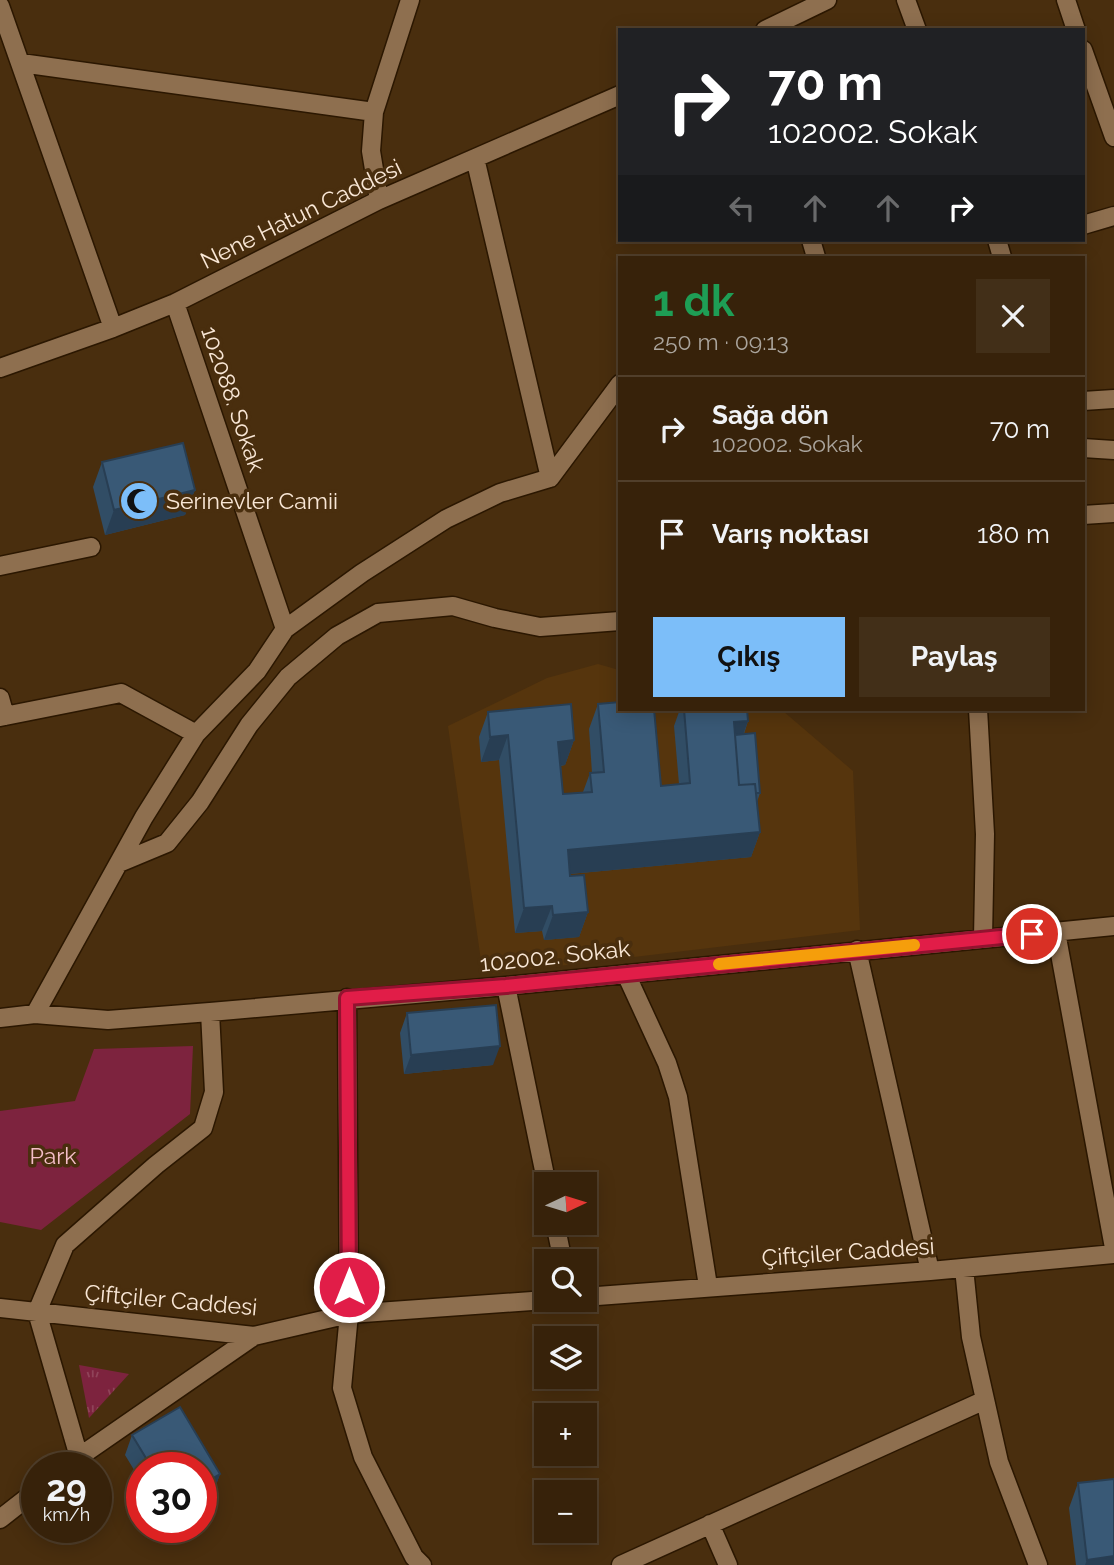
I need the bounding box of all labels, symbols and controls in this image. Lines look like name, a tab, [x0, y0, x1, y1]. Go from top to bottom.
text: 70 m	[768, 54, 883, 111]
icon: right	[653, 56, 744, 147]
text: 102002. Sokak	[768, 113, 978, 150]
street label: Nene Hatun Caddesi	[196, 153, 406, 274]
icon: left	[723, 189, 761, 227]
icon: ahead	[796, 189, 834, 227]
icon: ahead	[869, 189, 907, 227]
icon: right	[942, 189, 980, 227]
text: 1 dk	[653, 277, 734, 326]
button: close	[976, 279, 1050, 353]
street label: 102088. Sokak	[196, 323, 271, 475]
text: 250 m · 09:13	[653, 328, 789, 355]
text: Sağa dön	[712, 400, 829, 430]
icon: right	[653, 410, 691, 448]
text: 70 m	[990, 414, 1050, 444]
text: 102002. Sokak	[712, 430, 863, 457]
mosque icon: Serinevler Camii	[118, 480, 160, 522]
place label: Serinevler Camii	[166, 487, 338, 514]
icon: arrive	[653, 515, 691, 553]
text: Varış noktası	[712, 519, 869, 549]
text: 180 m	[977, 519, 1050, 549]
button: Çıkış	[653, 617, 845, 697]
button: Paylaş	[859, 617, 1050, 697]
pin	[1002, 904, 1062, 964]
icon: arrive	[1013, 915, 1051, 953]
street label: 102002. Sokak	[479, 934, 631, 977]
park label: Park	[30, 1142, 76, 1169]
north arrow	[534, 1172, 597, 1236]
map controls	[534, 1172, 597, 1543]
street label: Çiftçiler Caddesi	[761, 1232, 935, 1271]
button: search	[534, 1249, 597, 1312]
position arrow	[312, 1250, 386, 1324]
street label: Çiftçiler Caddesi	[84, 1279, 259, 1321]
button: layers	[534, 1326, 597, 1389]
button: +	[534, 1403, 597, 1466]
speed limit sign: 30	[126, 1452, 217, 1543]
text: 29	[46, 1468, 87, 1509]
button: −	[534, 1480, 597, 1543]
text: km/h	[43, 1504, 90, 1525]

